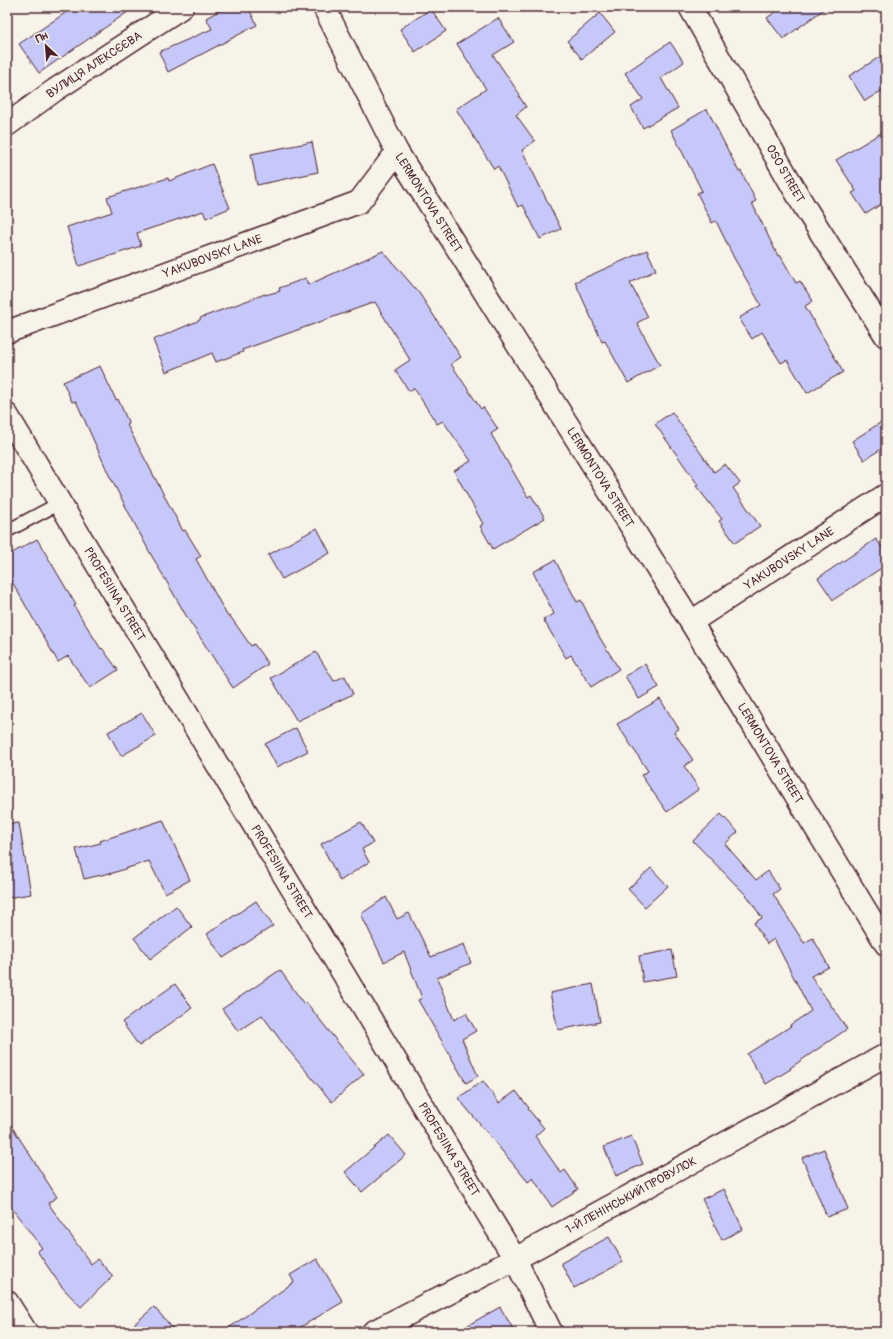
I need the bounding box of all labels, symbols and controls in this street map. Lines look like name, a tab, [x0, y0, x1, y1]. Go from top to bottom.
north arrow	[26, 26, 66, 66]
street label: ВУЛИЦЯ АЛЕКСЄЄВА	[44, 28, 145, 102]
text: Пн	[34, 29, 51, 46]
street label: OSO STREET	[762, 142, 808, 206]
street label: LERMONTOVA STREET	[391, 150, 465, 256]
street label: YAKUBOVSKY LANE	[160, 231, 264, 282]
street label: LERMONTOVA STREET	[563, 425, 637, 531]
street label: YAKUBOVSKY LANE	[741, 524, 837, 594]
street label: PROFESIINA STREET	[80, 545, 148, 644]
street label: LERMONTOVA STREET	[734, 700, 806, 807]
street label: PROFESIINA STREET	[247, 822, 316, 922]
street label: PROFESIINA STREET	[415, 1100, 483, 1199]
street label: 1-Й ЛЕНІНСЬКИЙ ПРОВУЛОК	[563, 1154, 699, 1238]

